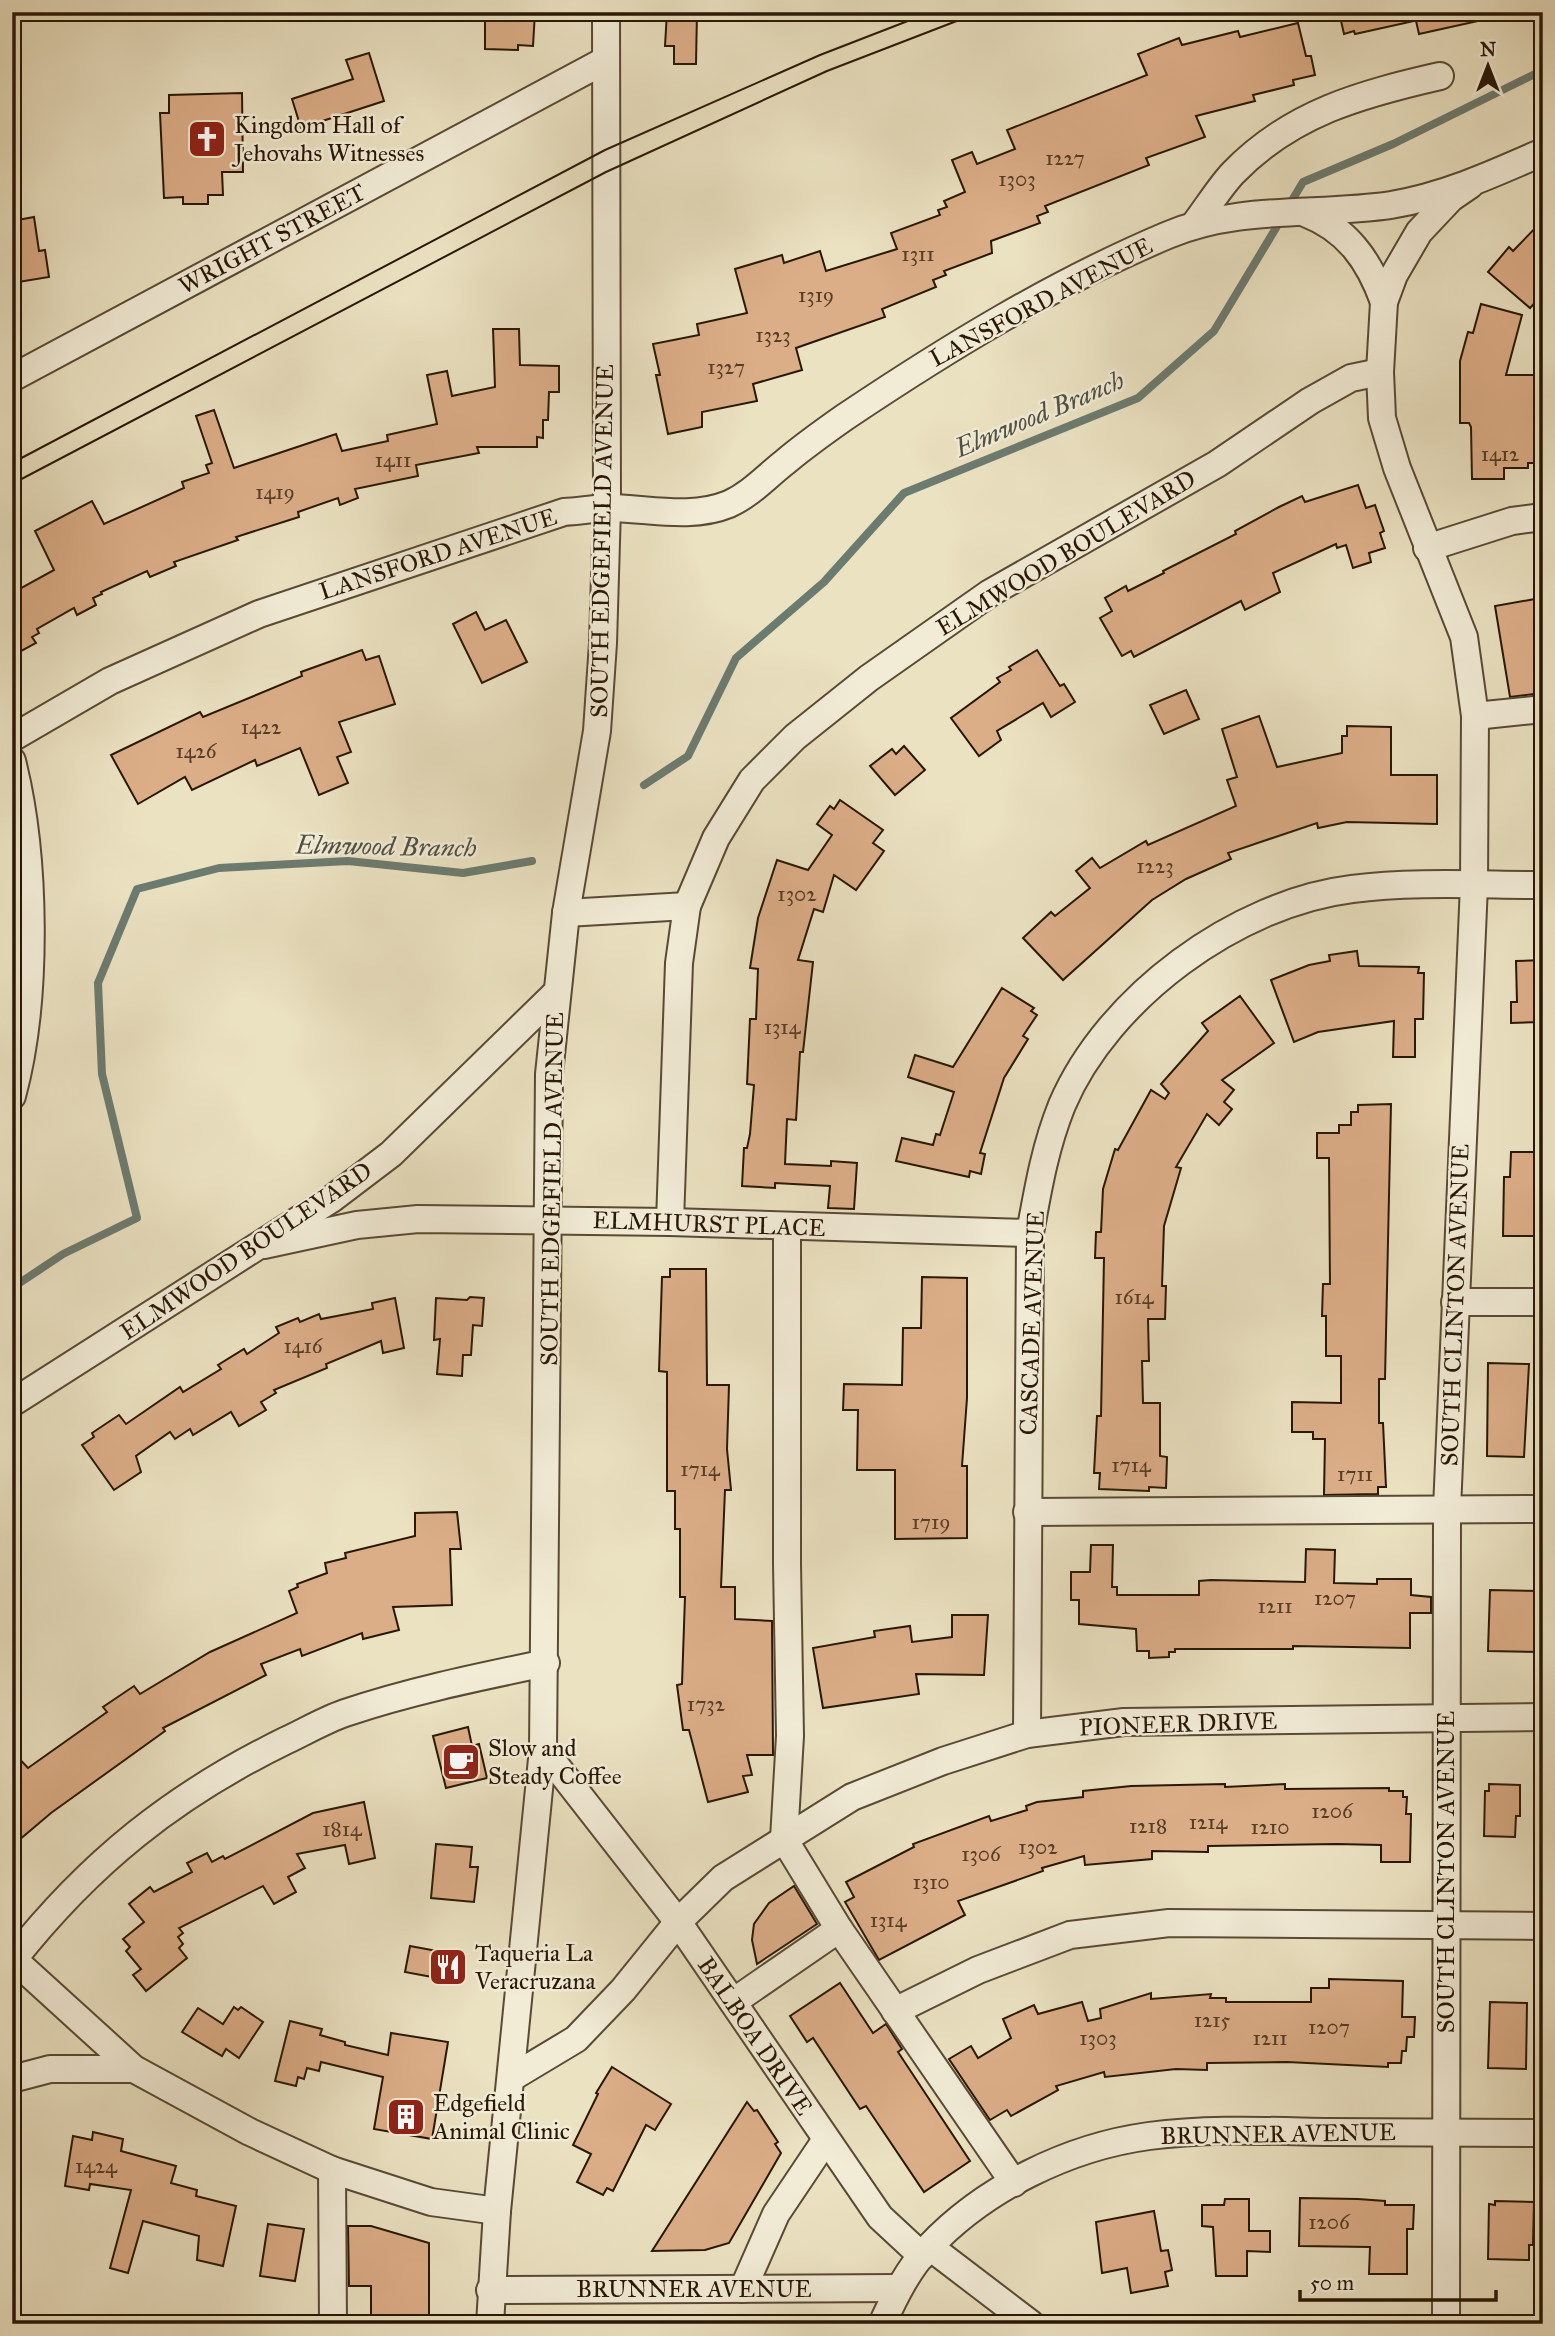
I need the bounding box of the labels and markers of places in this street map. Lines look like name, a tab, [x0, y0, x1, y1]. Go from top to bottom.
place label: Kingdom Hall of Jehovahs Witnesses	[231, 110, 424, 168]
church icon: Kingdom Hall of Jehovahs Witnesses	[186, 118, 228, 160]
place label: Slow and Steady Coffee	[488, 1733, 622, 1791]
cafe icon: Slow and Steady Coffee	[440, 1741, 482, 1783]
place label: Taqueria La Veracruzana	[474, 1938, 596, 1996]
restaurant icon: Taqueria La Veracruzana	[427, 1946, 469, 1988]
place label: Edgefield Animal Clinic	[432, 2088, 570, 2146]
building icon: Edgefield Animal Clinic	[385, 2096, 427, 2138]

